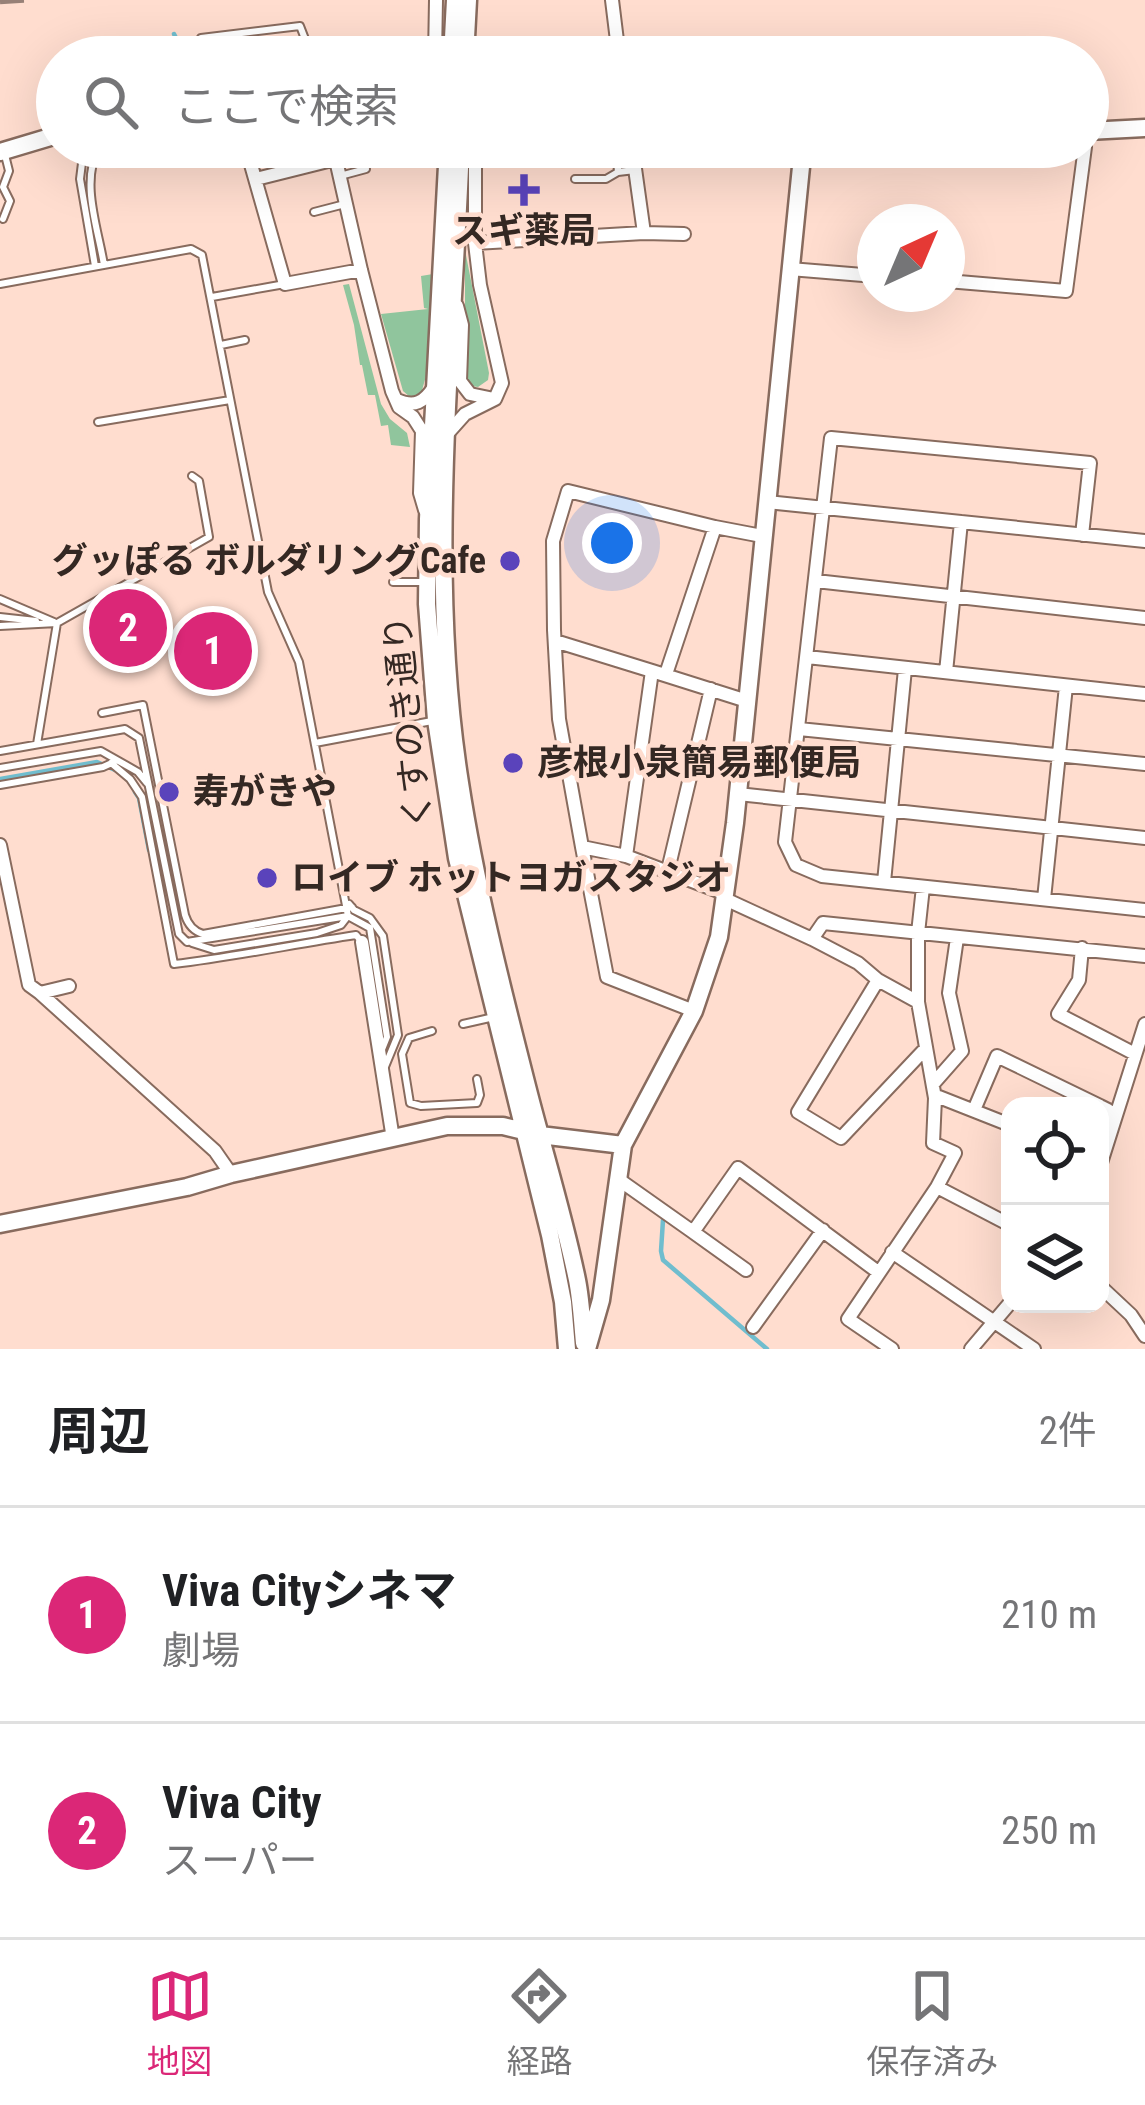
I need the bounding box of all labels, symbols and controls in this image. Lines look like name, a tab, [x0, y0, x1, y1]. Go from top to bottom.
search box	[36, 36, 1109, 168]
icon: search	[78, 69, 144, 135]
text: ここで検索	[174, 80, 399, 133]
marker: スギ薬局	[511, 177, 537, 203]
north arrow	[857, 204, 965, 312]
place label: スギ薬局	[452, 210, 596, 252]
your location	[582, 513, 642, 573]
place label: グッぽる ボルダリングCafe	[52, 540, 486, 582]
marker: グッぽる ボルダリングCafe	[497, 548, 523, 574]
pin: 2	[89, 583, 167, 673]
pin: 1	[174, 606, 252, 696]
street label: くすのき通り	[376, 613, 440, 831]
place label: 彦根小泉簡易郵便局	[537, 742, 861, 784]
marker: 彦根小泉簡易郵便局	[500, 750, 526, 776]
place label: 寿がきや	[193, 771, 337, 813]
marker: 寿がきや	[156, 779, 182, 805]
place label: ロイブ ホットヨガスタジオ	[291, 857, 731, 899]
marker: ロイブ ホットヨガスタジオ	[254, 865, 280, 891]
map controls	[1001, 1097, 1109, 1313]
button: locate	[1001, 1097, 1109, 1205]
button: layers	[1001, 1205, 1109, 1313]
text: 周辺	[48, 1402, 150, 1461]
text: 2件	[1039, 1408, 1097, 1454]
text: Viva Cityシネマ	[162, 1564, 457, 1617]
text: 1	[77, 1592, 97, 1638]
text: 210 m	[1001, 1592, 1097, 1638]
text: 劇場	[162, 1628, 240, 1674]
text: Viva City	[162, 1776, 322, 1829]
text: 2	[77, 1808, 97, 1854]
text: 250 m	[1001, 1808, 1097, 1854]
text: スーパー	[162, 1838, 318, 1884]
tab: 地図	[147, 1963, 213, 2083]
tab: 経路	[506, 1963, 572, 2083]
tab: 保存済み	[866, 1963, 998, 2083]

